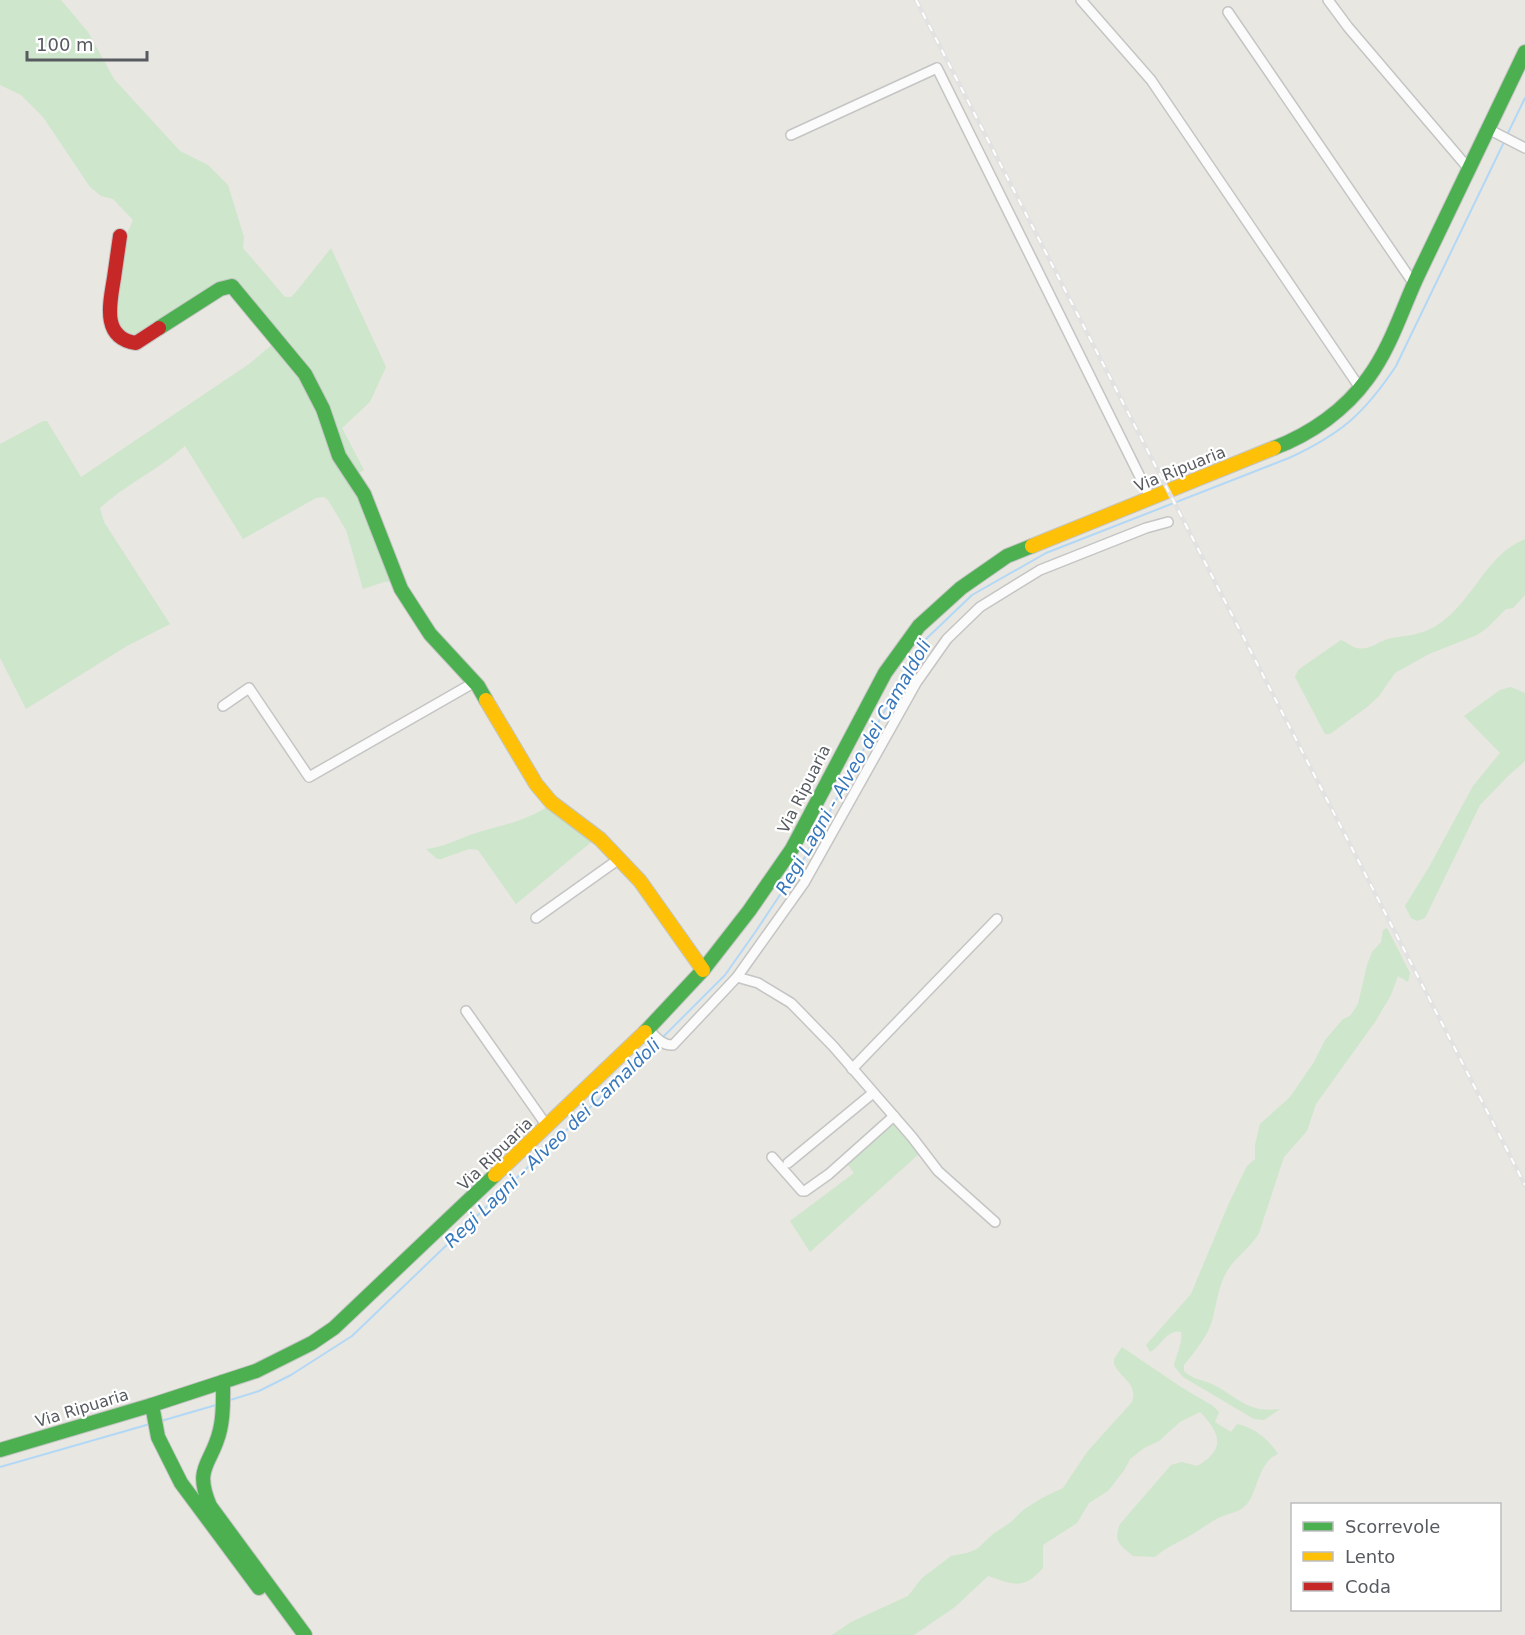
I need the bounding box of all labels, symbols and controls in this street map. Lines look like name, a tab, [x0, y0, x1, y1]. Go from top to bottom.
scale bar	[27, 24, 147, 62]
text: 100 m	[36, 34, 94, 55]
street label: Via Ripuaria	[1132, 442, 1228, 496]
water label: Regi Lagni - Alveo dei Camaldoli	[771, 636, 935, 898]
street label: Via Ripuaria	[774, 742, 834, 836]
water label: Regi Lagni - Alveo dei Camaldoli	[440, 1034, 664, 1252]
street label: Via Ripuaria	[454, 1114, 536, 1194]
street label: Via Ripuaria	[33, 1385, 131, 1431]
legend	[1291, 1503, 1501, 1611]
text: Scorrevole	[1345, 1516, 1440, 1537]
text: Lento	[1345, 1546, 1395, 1567]
text: Coda	[1345, 1576, 1391, 1597]

